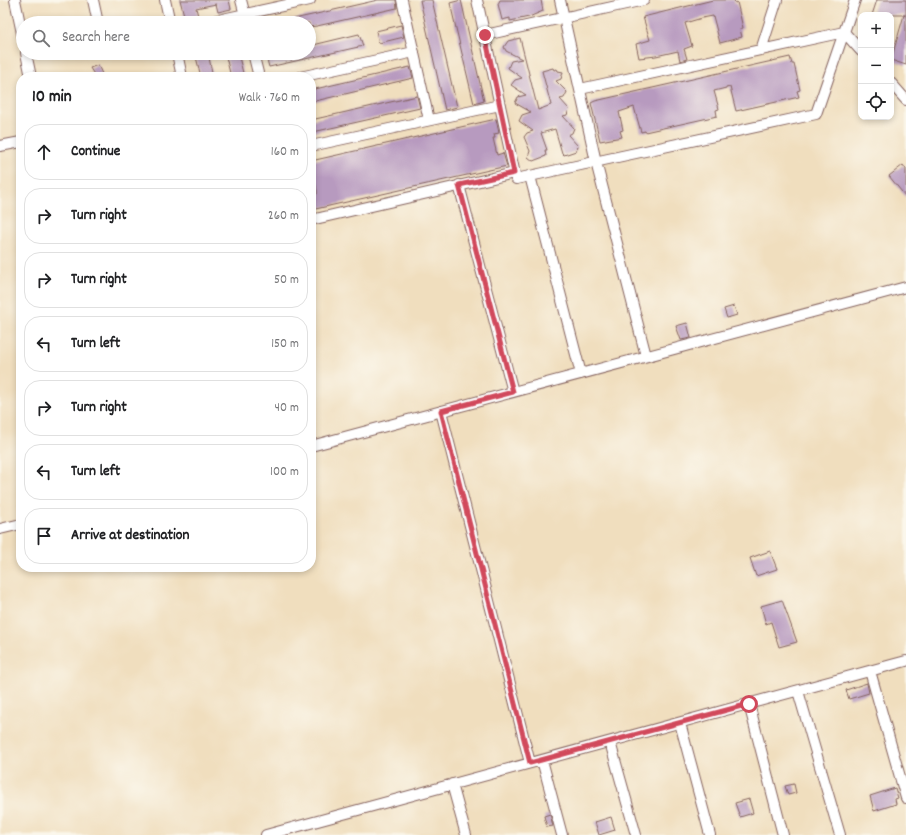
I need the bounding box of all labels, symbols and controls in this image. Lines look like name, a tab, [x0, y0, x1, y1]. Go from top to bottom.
map controls	[858, 12, 894, 120]
button: +	[858, 12, 894, 48]
search box	[16, 16, 316, 60]
route end	[476, 26, 494, 44]
icon: search	[30, 27, 52, 49]
text: Search here	[62, 27, 130, 49]
button: −	[858, 48, 894, 84]
button: locate	[858, 84, 894, 120]
text: 10 min	[32, 86, 72, 110]
text: Walk · 760 m	[239, 89, 300, 108]
icon: ahead	[33, 141, 55, 163]
text: Continue	[71, 141, 120, 163]
text: 160 m	[271, 143, 299, 162]
icon: right	[33, 205, 55, 227]
text: Turn right	[71, 205, 127, 227]
text: 260 m	[268, 207, 299, 226]
icon: right	[33, 269, 55, 291]
text: Turn right	[71, 269, 127, 291]
text: 50 m	[274, 271, 299, 290]
icon: left	[33, 333, 55, 355]
text: Turn left	[71, 333, 120, 355]
text: 150 m	[271, 335, 299, 354]
icon: right	[33, 397, 55, 419]
text: Turn right	[71, 397, 127, 419]
text: 40 m	[275, 399, 299, 418]
icon: left	[33, 461, 55, 483]
text: Turn left	[71, 461, 120, 483]
text: 100 m	[270, 463, 299, 482]
icon: arrive	[33, 525, 55, 547]
text: Arrive at destination	[71, 525, 189, 547]
route start	[740, 695, 758, 713]

